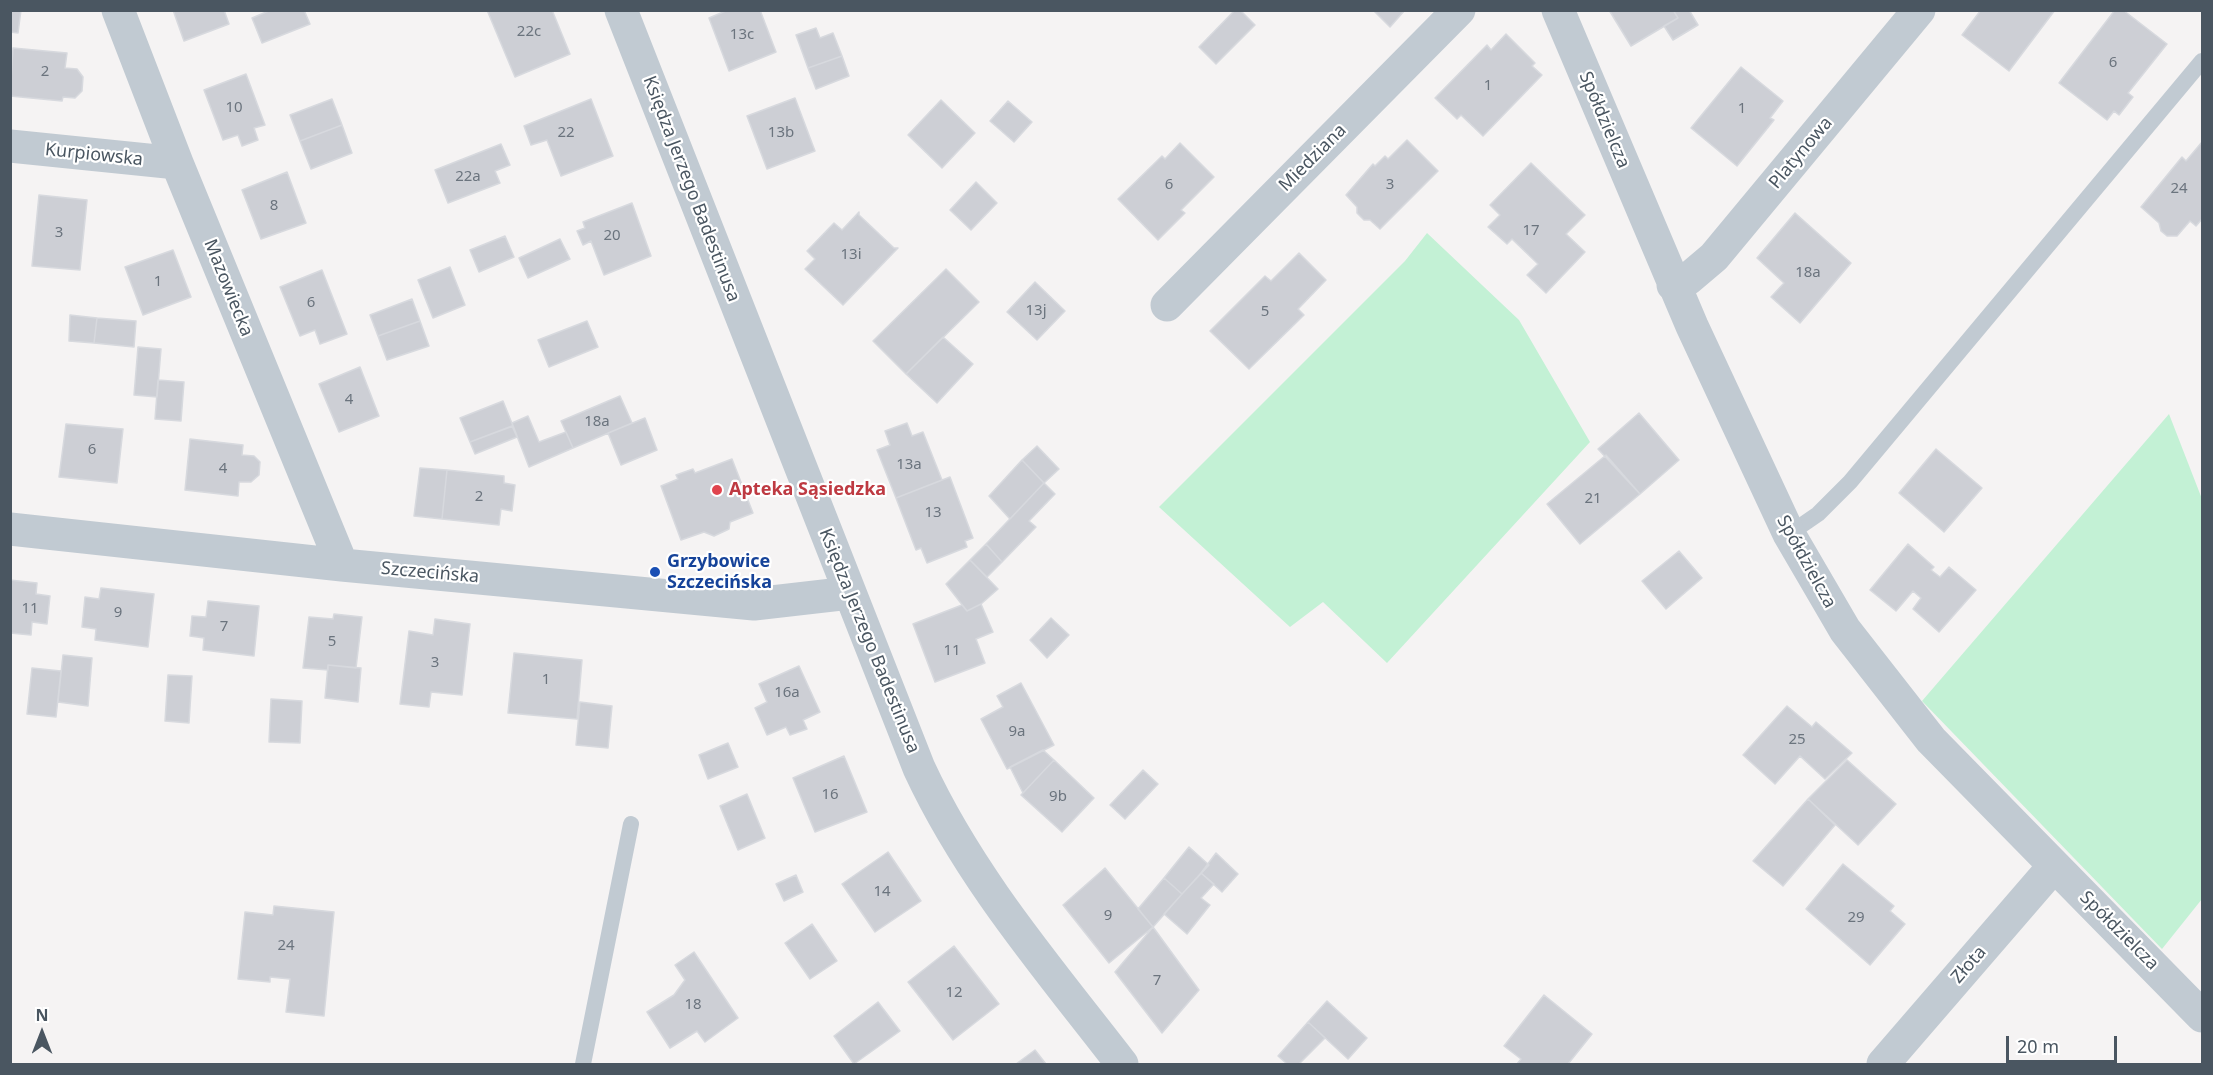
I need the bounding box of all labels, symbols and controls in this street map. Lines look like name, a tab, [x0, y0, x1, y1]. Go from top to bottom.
house number: 22c	[517, 23, 541, 41]
house number: 13c	[730, 26, 754, 44]
house number: 6	[2109, 54, 2117, 72]
house number: 2	[41, 63, 49, 81]
street label: Spółdzielcza	[1574, 69, 1634, 171]
street label: Księdza Jerzego Badestinusa	[638, 73, 744, 305]
house number: 1	[1484, 77, 1492, 95]
house number: 10	[225, 99, 243, 117]
house number: 1	[1738, 100, 1746, 118]
street label: Platynowa	[1765, 113, 1837, 193]
street label: Miedziana	[1275, 120, 1351, 196]
house number: 22	[557, 124, 575, 142]
house number: 13b	[768, 124, 794, 142]
street label: Kurpiowska	[44, 139, 144, 171]
house number: 22a	[455, 168, 481, 186]
house number: 6	[1165, 176, 1173, 194]
house number: 3	[1386, 176, 1394, 194]
house number: 24	[2170, 180, 2188, 198]
house number: 8	[270, 197, 278, 215]
house number: 17	[1522, 222, 1540, 240]
house number: 3	[55, 224, 63, 242]
house number: 20	[603, 227, 621, 245]
street label: Mazowiecka	[199, 236, 257, 340]
house number: 13i	[840, 246, 862, 264]
house number: 18a	[1795, 264, 1821, 282]
house number: 1	[154, 273, 162, 291]
house number: 6	[307, 294, 315, 312]
house number: 13j	[1025, 302, 1047, 320]
house number: 5	[1261, 303, 1269, 321]
house number: 4	[345, 391, 353, 409]
house number: 18a	[584, 413, 610, 431]
house number: 6	[88, 441, 96, 459]
house number: 13a	[896, 456, 922, 474]
house number: 4	[219, 460, 227, 478]
place label: Apteka Sąsiedzka	[729, 479, 886, 501]
marker: Apteka Sąsiedzka	[710, 483, 724, 497]
house number: 2	[475, 488, 483, 506]
house number: 21	[1584, 490, 1602, 508]
house number: 13	[924, 504, 942, 522]
street label: Spółdzielcza	[1772, 512, 1840, 612]
street label: Księdza Jerzego Badestinusa	[814, 526, 924, 756]
place label: Grzybowice Szczecińska	[667, 551, 772, 594]
street label: Szczecińska	[380, 558, 480, 588]
marker: Grzybowice Szczecińska	[648, 565, 662, 579]
house number: 11	[21, 600, 39, 618]
house number: 9	[114, 604, 122, 622]
house number: 7	[220, 618, 228, 636]
house number: 5	[328, 633, 336, 651]
house number: 11	[943, 642, 961, 660]
house number: 3	[431, 654, 439, 672]
house number: 1	[542, 671, 550, 689]
house number: 16a	[774, 684, 800, 702]
house number: 9a	[1009, 723, 1025, 741]
house number: 25	[1788, 731, 1806, 749]
house number: 16	[821, 786, 839, 804]
house number: 9b	[1049, 788, 1067, 806]
house number: 14	[873, 883, 891, 901]
street label: Spółdzielcza	[2075, 887, 2163, 975]
house number: 9	[1104, 907, 1112, 925]
house number: 29	[1847, 909, 1865, 927]
house number: 24	[277, 937, 295, 955]
street label: Złota	[1947, 942, 1991, 988]
house number: 7	[1153, 972, 1161, 990]
house number: 12	[945, 984, 963, 1002]
house number: 18	[684, 996, 702, 1014]
north arrow	[12, 1003, 72, 1063]
text: N	[35, 1004, 49, 1026]
scale bar	[2009, 1024, 2120, 1062]
text: 20 m	[2017, 1034, 2059, 1058]

